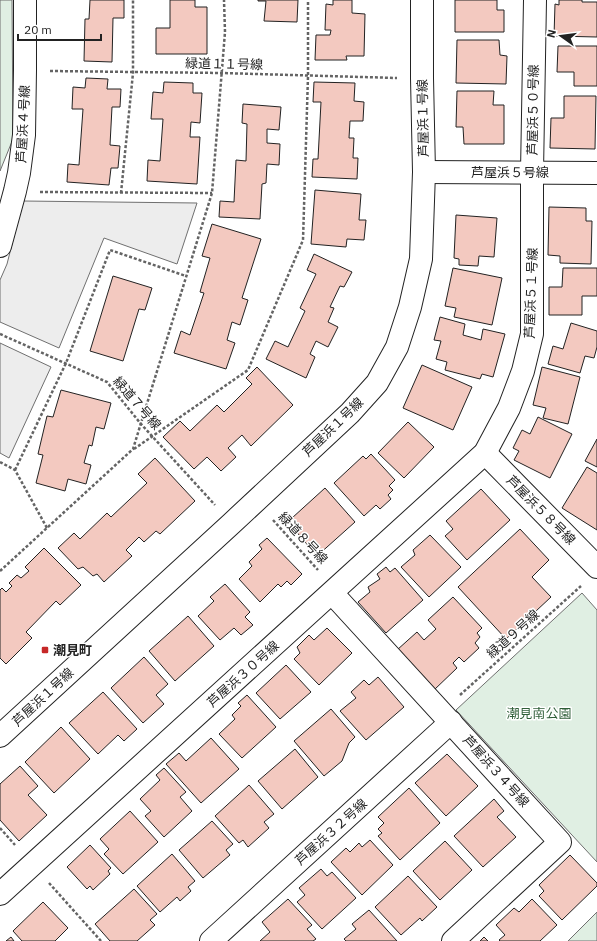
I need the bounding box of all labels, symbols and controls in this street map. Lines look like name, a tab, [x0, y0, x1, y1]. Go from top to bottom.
scale bar	[18, 16, 101, 42]
north arrow	[541, 16, 581, 56]
text: 20 m	[24, 22, 52, 37]
text: N	[544, 28, 559, 39]
street label: 緑道１１号線	[185, 55, 263, 73]
street label: 芦屋浜５０号線	[524, 64, 542, 156]
street label: 芦屋浜１号線	[414, 79, 432, 157]
street label: 芦屋浜４号線	[12, 85, 34, 163]
street label: 芦屋浜５号線	[471, 164, 549, 181]
street label: 芦屋浜５１号線	[521, 247, 541, 339]
street label: 緑道７号線	[109, 373, 165, 433]
street label: 芦屋浜１号線	[299, 394, 367, 460]
street label: 芦屋浜５８号線	[503, 472, 579, 548]
street label: 緑道８号線	[275, 508, 331, 568]
street label: 緑道９号線	[483, 606, 543, 662]
street label: 芦屋浜３０号線	[203, 637, 283, 711]
place label: 潮見町	[53, 642, 92, 659]
marker: 潮見町	[40, 645, 50, 655]
street label: 芦屋浜１号線	[9, 664, 77, 730]
park label: 潮見南公園	[506, 705, 572, 722]
street label: 芦屋浜３４号線	[459, 731, 533, 811]
street label: 芦屋浜３２号線	[291, 795, 371, 869]

